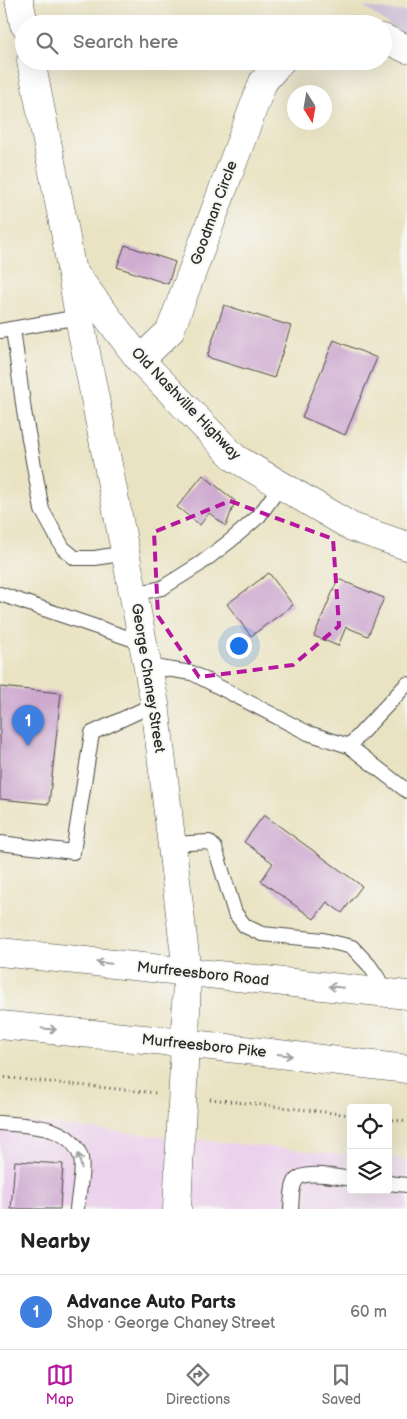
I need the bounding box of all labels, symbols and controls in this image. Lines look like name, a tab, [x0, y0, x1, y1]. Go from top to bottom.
search box	[15, 15, 392, 70]
icon: search	[33, 29, 61, 57]
text: Search here	[73, 31, 178, 54]
north arrow	[287, 85, 332, 130]
street label: Goodman Circle	[186, 158, 242, 268]
street label: Old Nashville Highway	[127, 344, 245, 465]
street label: George Chaney Street	[127, 602, 169, 754]
your location	[226, 633, 252, 659]
pin: 1	[12, 705, 44, 746]
one-way arrow	[96, 958, 112, 968]
street label: Murfreesboro Road	[136, 958, 270, 990]
one-way arrow	[328, 982, 344, 992]
one-way arrow	[40, 1025, 56, 1034]
street label: Murfreesboro Pike	[141, 1030, 267, 1062]
one-way arrow	[277, 1050, 293, 1060]
map controls	[347, 1104, 392, 1194]
button: locate	[347, 1104, 392, 1149]
button: layers	[347, 1149, 392, 1194]
one-way arrow	[74, 1153, 84, 1169]
text: Nearby	[20, 1229, 90, 1254]
text: Advance Auto Parts	[67, 1291, 236, 1314]
text: 1	[33, 1303, 39, 1322]
text: 60 m	[350, 1303, 387, 1322]
text: Shop · George Chaney Street	[67, 1314, 275, 1333]
tab: Map	[46, 1361, 74, 1408]
tab: Directions	[166, 1361, 230, 1408]
tab: Saved	[322, 1361, 361, 1408]

